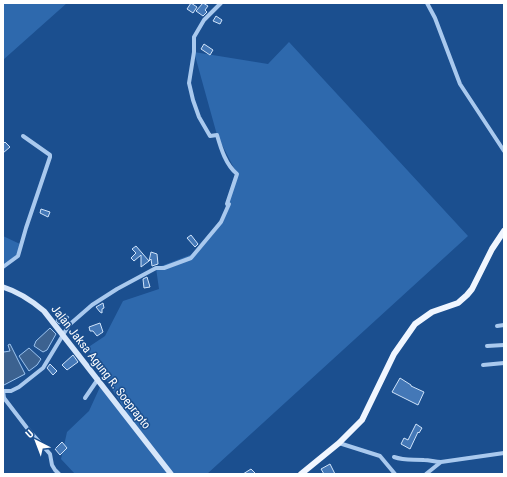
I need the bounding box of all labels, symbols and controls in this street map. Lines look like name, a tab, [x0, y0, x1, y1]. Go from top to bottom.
street label: Jalan Jaksa Agung R. Soeprapto	[48, 302, 154, 432]
north arrow	[16, 421, 56, 461]
text: U	[23, 427, 36, 441]

